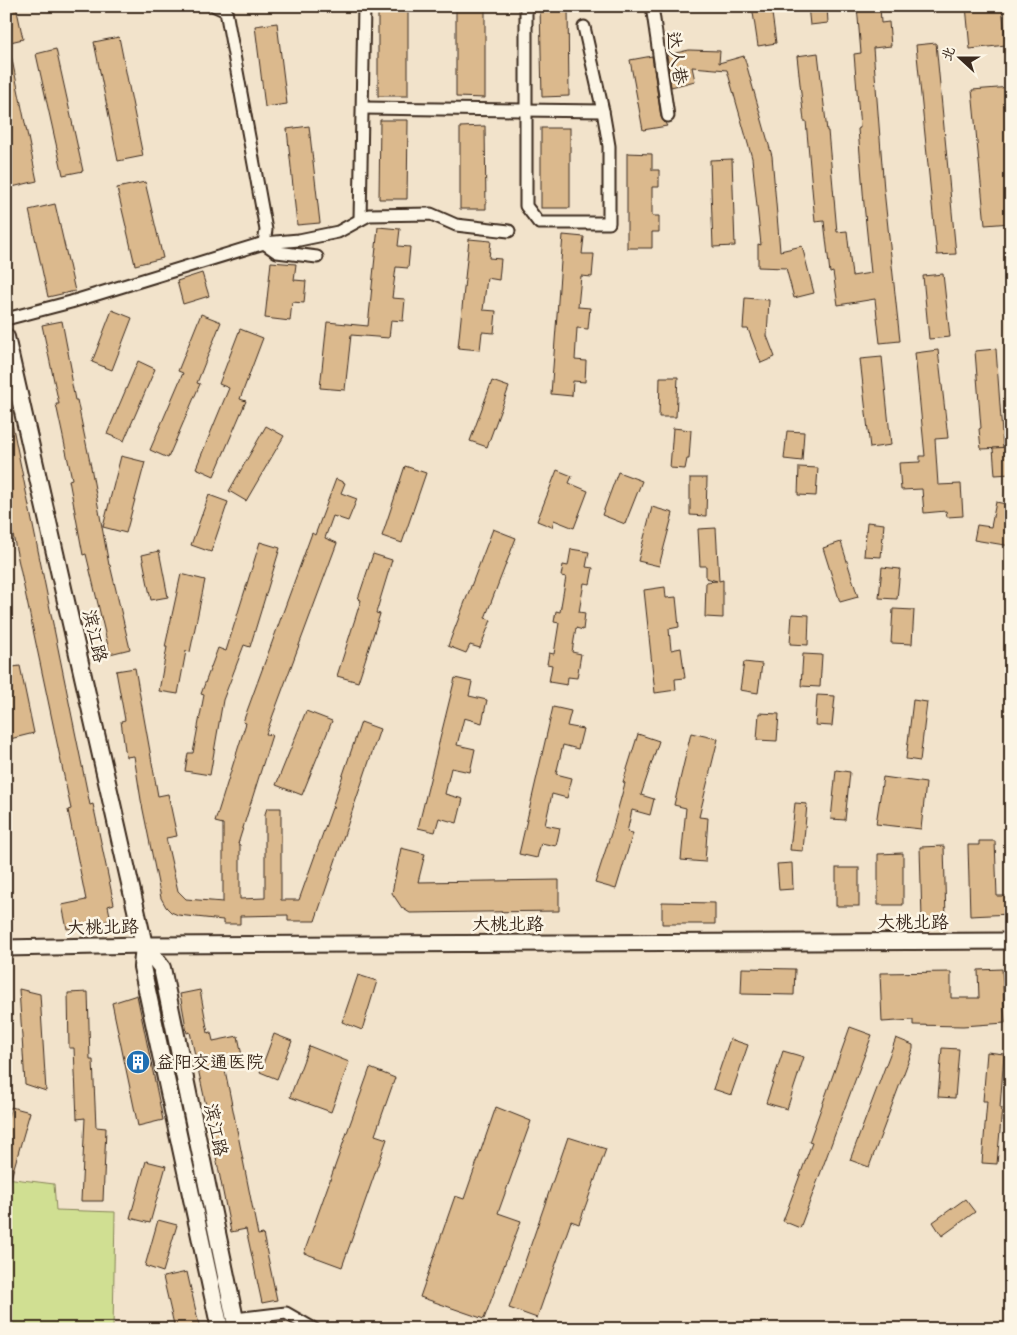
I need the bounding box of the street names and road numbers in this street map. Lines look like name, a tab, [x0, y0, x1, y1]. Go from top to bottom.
street label: 达人巷	[662, 30, 692, 86]
street label: 滨江路	[78, 607, 112, 665]
street label: 大桃北路	[877, 911, 949, 933]
street label: 大桃北路	[472, 913, 544, 935]
street label: 大桃北路	[67, 915, 139, 939]
street label: 滨江路	[200, 1101, 232, 1159]

